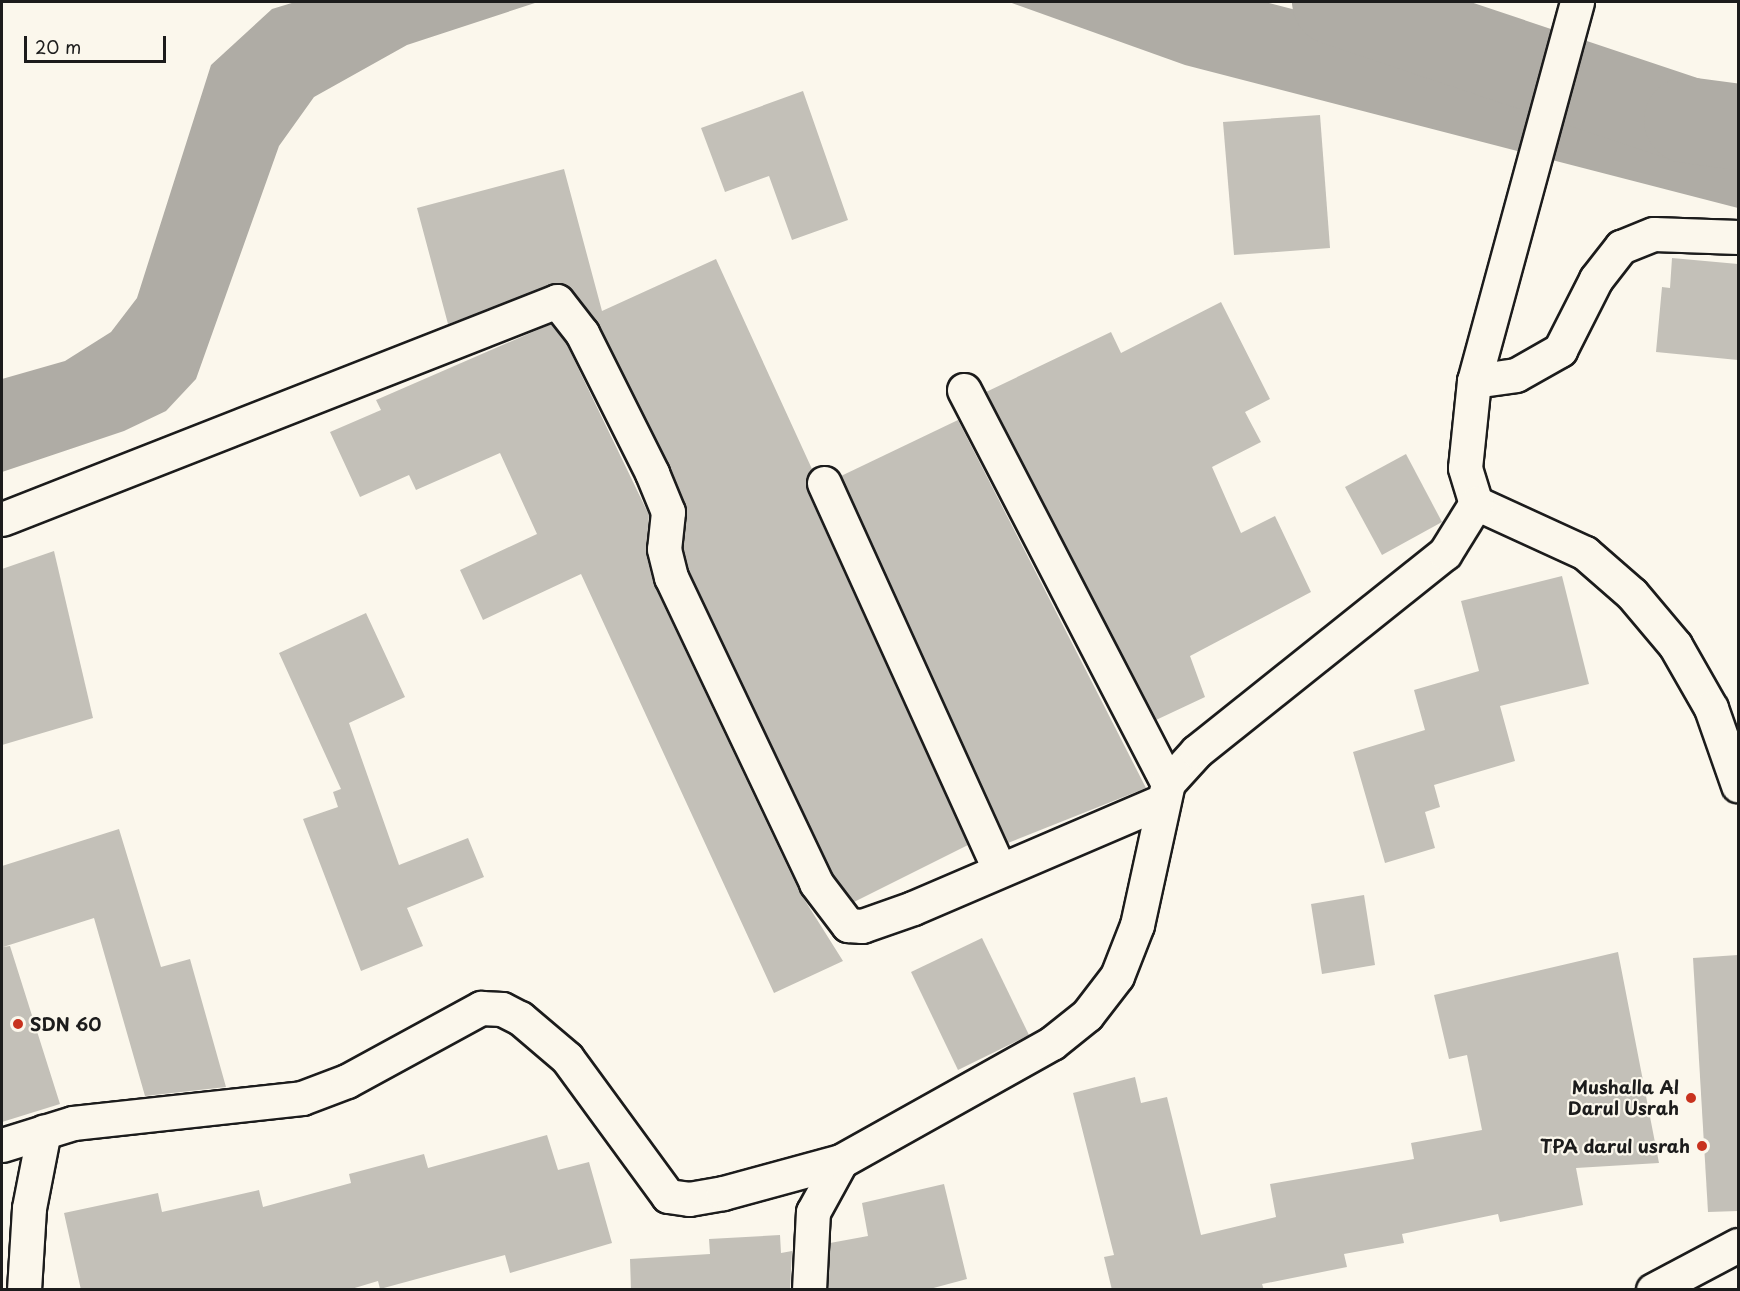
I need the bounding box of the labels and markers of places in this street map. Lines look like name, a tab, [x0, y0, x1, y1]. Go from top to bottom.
place label: SDN 60	[30, 1013, 102, 1035]
marker: SDN 60	[11, 1017, 25, 1031]
place label: Mushalla Al Darul Usrah	[1567, 1077, 1679, 1120]
marker: Mushalla Al Darul Usrah	[1684, 1091, 1698, 1105]
place label: TPA darul usrah	[1541, 1135, 1690, 1157]
marker: TPA darul usrah	[1695, 1139, 1709, 1153]

